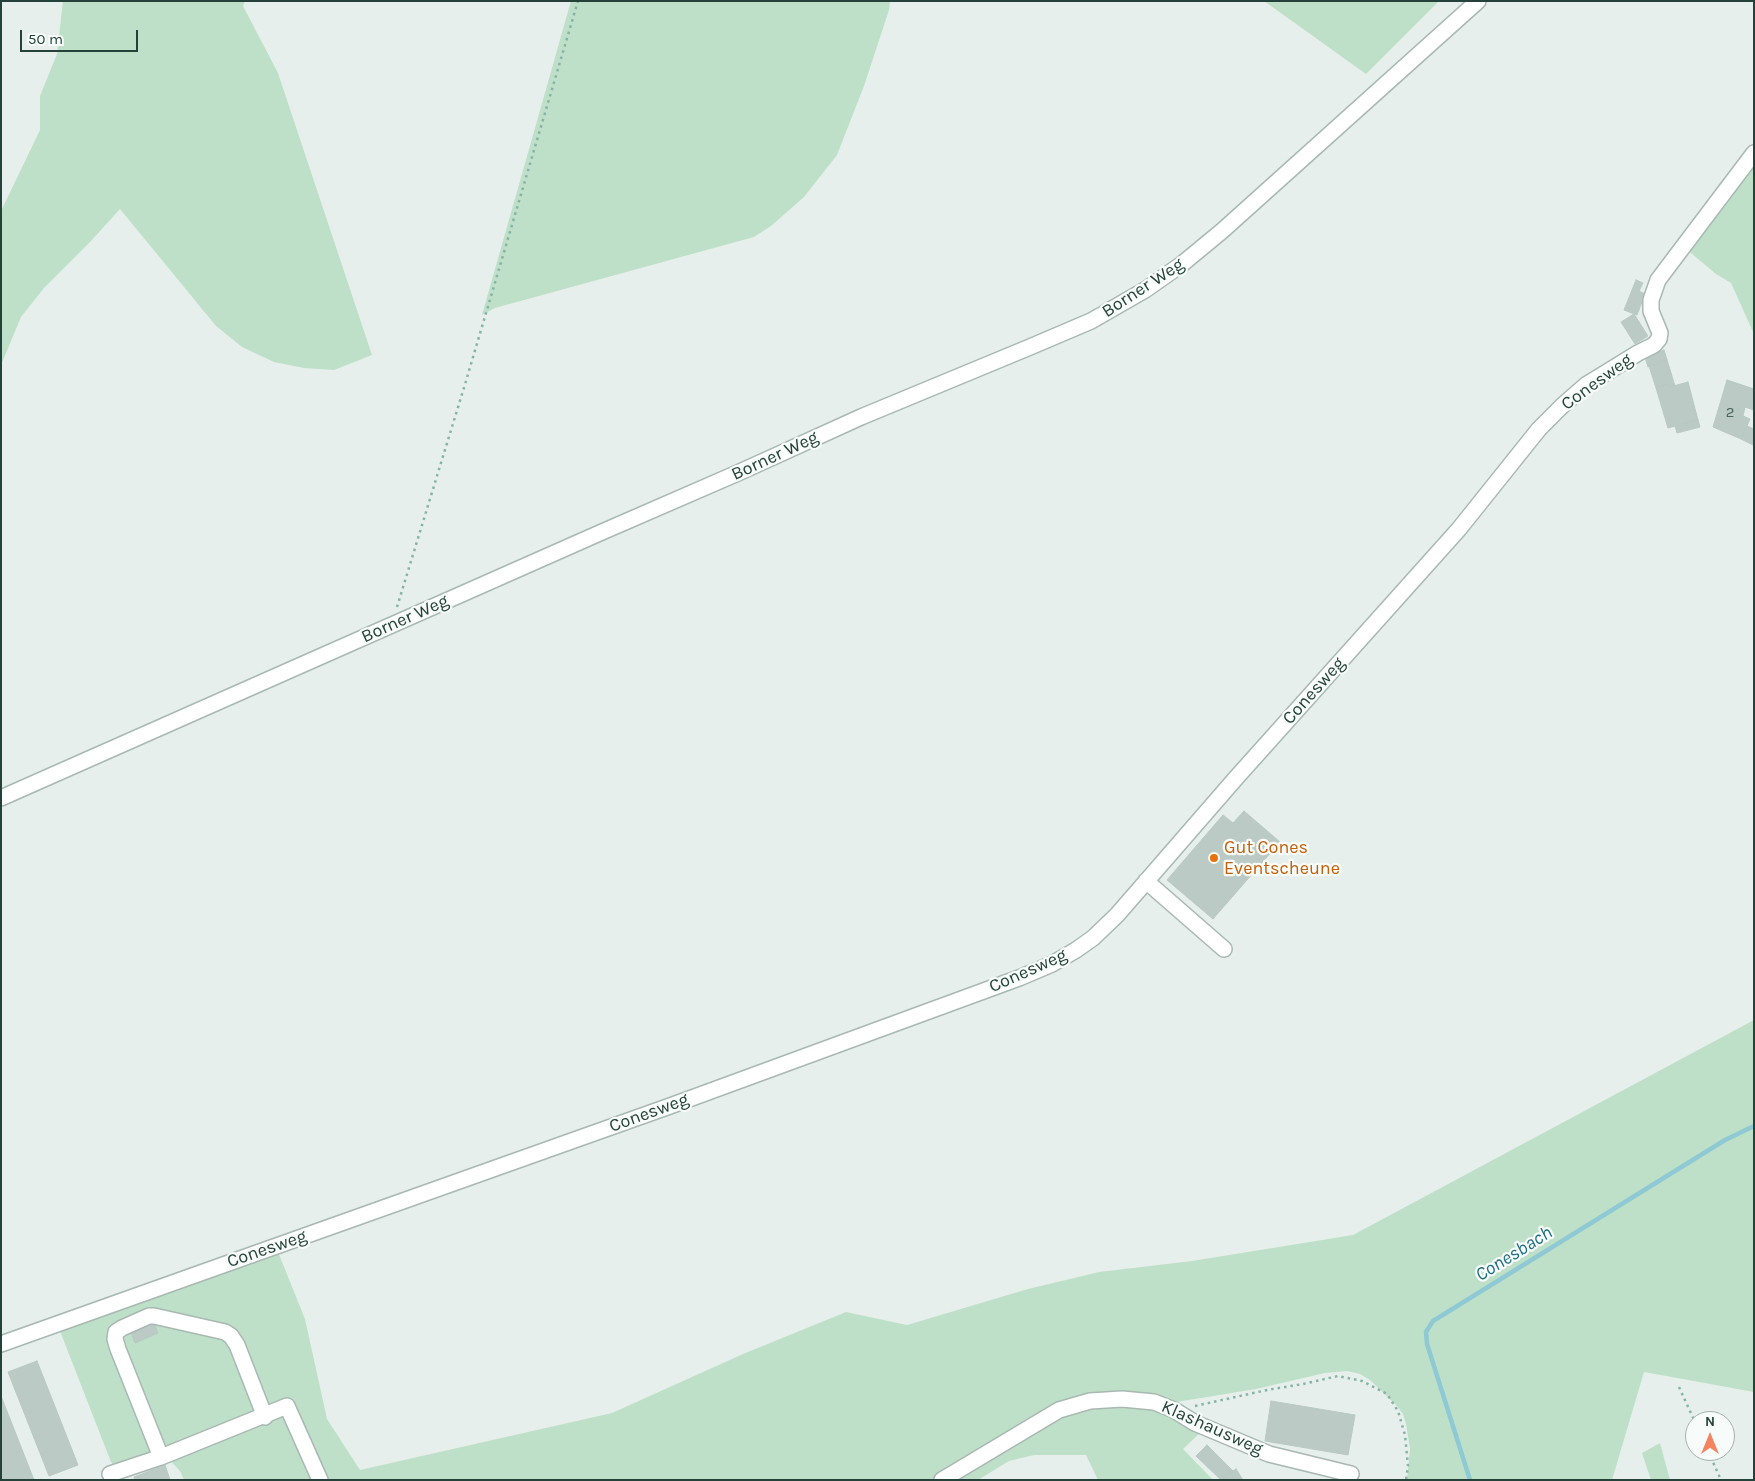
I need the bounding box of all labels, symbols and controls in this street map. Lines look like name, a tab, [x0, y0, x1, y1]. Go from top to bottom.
scale bar	[22, 20, 140, 52]
text: 50 m	[28, 30, 63, 48]
street label: Borner Weg	[1098, 254, 1188, 322]
street label: Conesweg	[1557, 349, 1637, 415]
house number: 2	[1726, 404, 1734, 422]
street label: Borner Weg	[728, 426, 822, 486]
street label: Borner Weg	[358, 590, 452, 648]
street label: Conesweg	[1278, 653, 1350, 729]
place label: Gut Cones Eventscheune	[1224, 837, 1340, 880]
marker: Gut Cones Eventscheune	[1208, 852, 1220, 864]
street label: Conesweg	[986, 944, 1070, 998]
street label: Conesweg	[606, 1089, 692, 1137]
water label: Conesbach	[1471, 1221, 1557, 1287]
street label: Conesweg	[224, 1225, 310, 1273]
street label: Klashausweg	[1158, 1396, 1266, 1460]
north arrow	[1685, 1411, 1735, 1461]
text: N	[1705, 1413, 1715, 1430]

